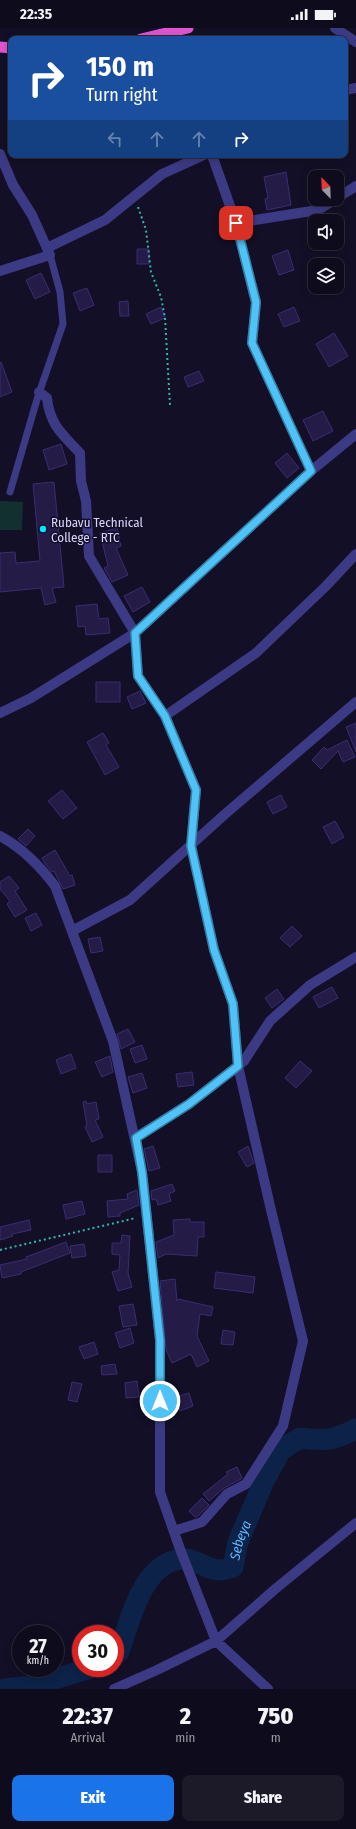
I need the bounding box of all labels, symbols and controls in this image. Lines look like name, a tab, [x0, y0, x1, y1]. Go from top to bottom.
text: 22:35	[20, 5, 52, 23]
text: 150 m	[86, 50, 154, 83]
icon: right	[20, 52, 72, 104]
text: Turn right	[86, 84, 158, 106]
icon: left	[104, 128, 126, 150]
icon: ahead	[146, 128, 168, 150]
icon: ahead	[188, 128, 210, 150]
icon: right	[230, 128, 252, 150]
north arrow	[308, 170, 344, 206]
map controls	[308, 170, 344, 294]
pin	[219, 206, 253, 240]
icon: arrive	[225, 212, 247, 234]
button: sound	[308, 214, 344, 250]
button: layers	[308, 258, 344, 294]
place label: Rubavu Technical College - RTC	[51, 515, 143, 545]
marker: Rubavu Technical College - RTC	[38, 524, 48, 534]
position arrow	[139, 1380, 181, 1422]
water label: Sebeya	[226, 1518, 255, 1562]
speed limit sign: 30	[72, 1625, 124, 1677]
text: 27	[29, 1634, 47, 1658]
text: km/h	[27, 1655, 49, 1667]
text: 22:37	[63, 1702, 113, 1730]
text: 2	[180, 1702, 191, 1730]
text: 750	[258, 1702, 293, 1730]
text: Arrival	[70, 1730, 105, 1745]
text: min	[175, 1730, 195, 1745]
text: m	[271, 1730, 281, 1745]
button: Exit	[12, 1775, 174, 1821]
button: Share	[182, 1775, 344, 1821]

